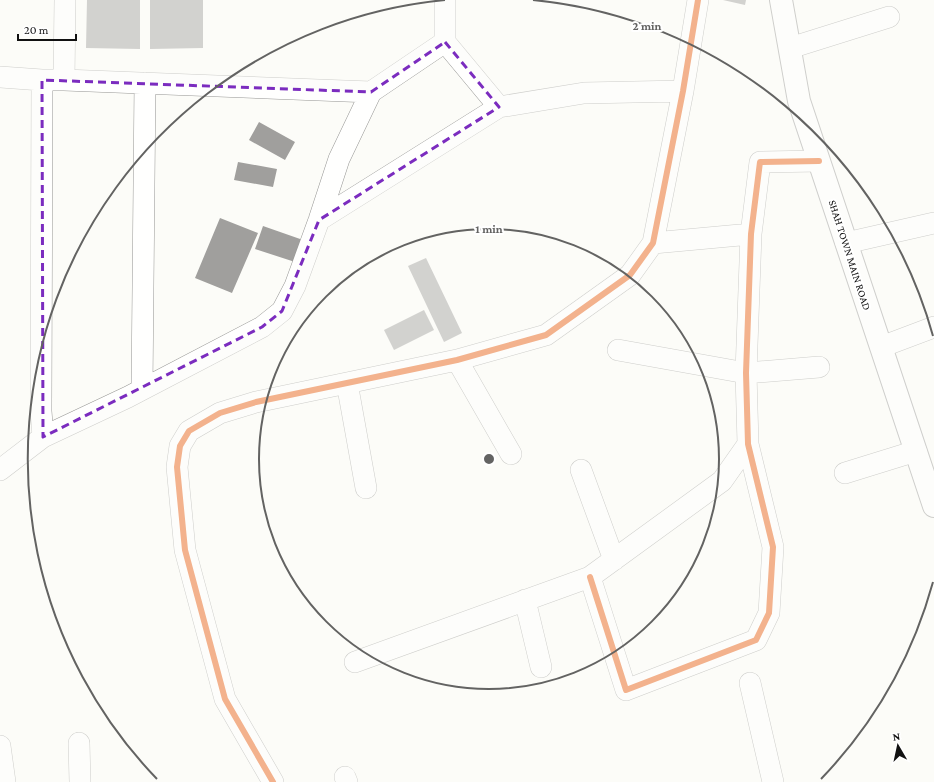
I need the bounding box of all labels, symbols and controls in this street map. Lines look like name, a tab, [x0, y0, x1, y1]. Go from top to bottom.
scale bar	[18, 16, 76, 42]
text: 2 min	[633, 19, 662, 33]
text: 20 m	[24, 23, 49, 37]
street label: SHAH TOWN MAIN ROAD	[826, 198, 874, 312]
text: 1 min	[475, 222, 503, 236]
centre of rings	[482, 452, 496, 466]
north arrow	[878, 726, 918, 766]
text: N	[892, 730, 902, 743]

